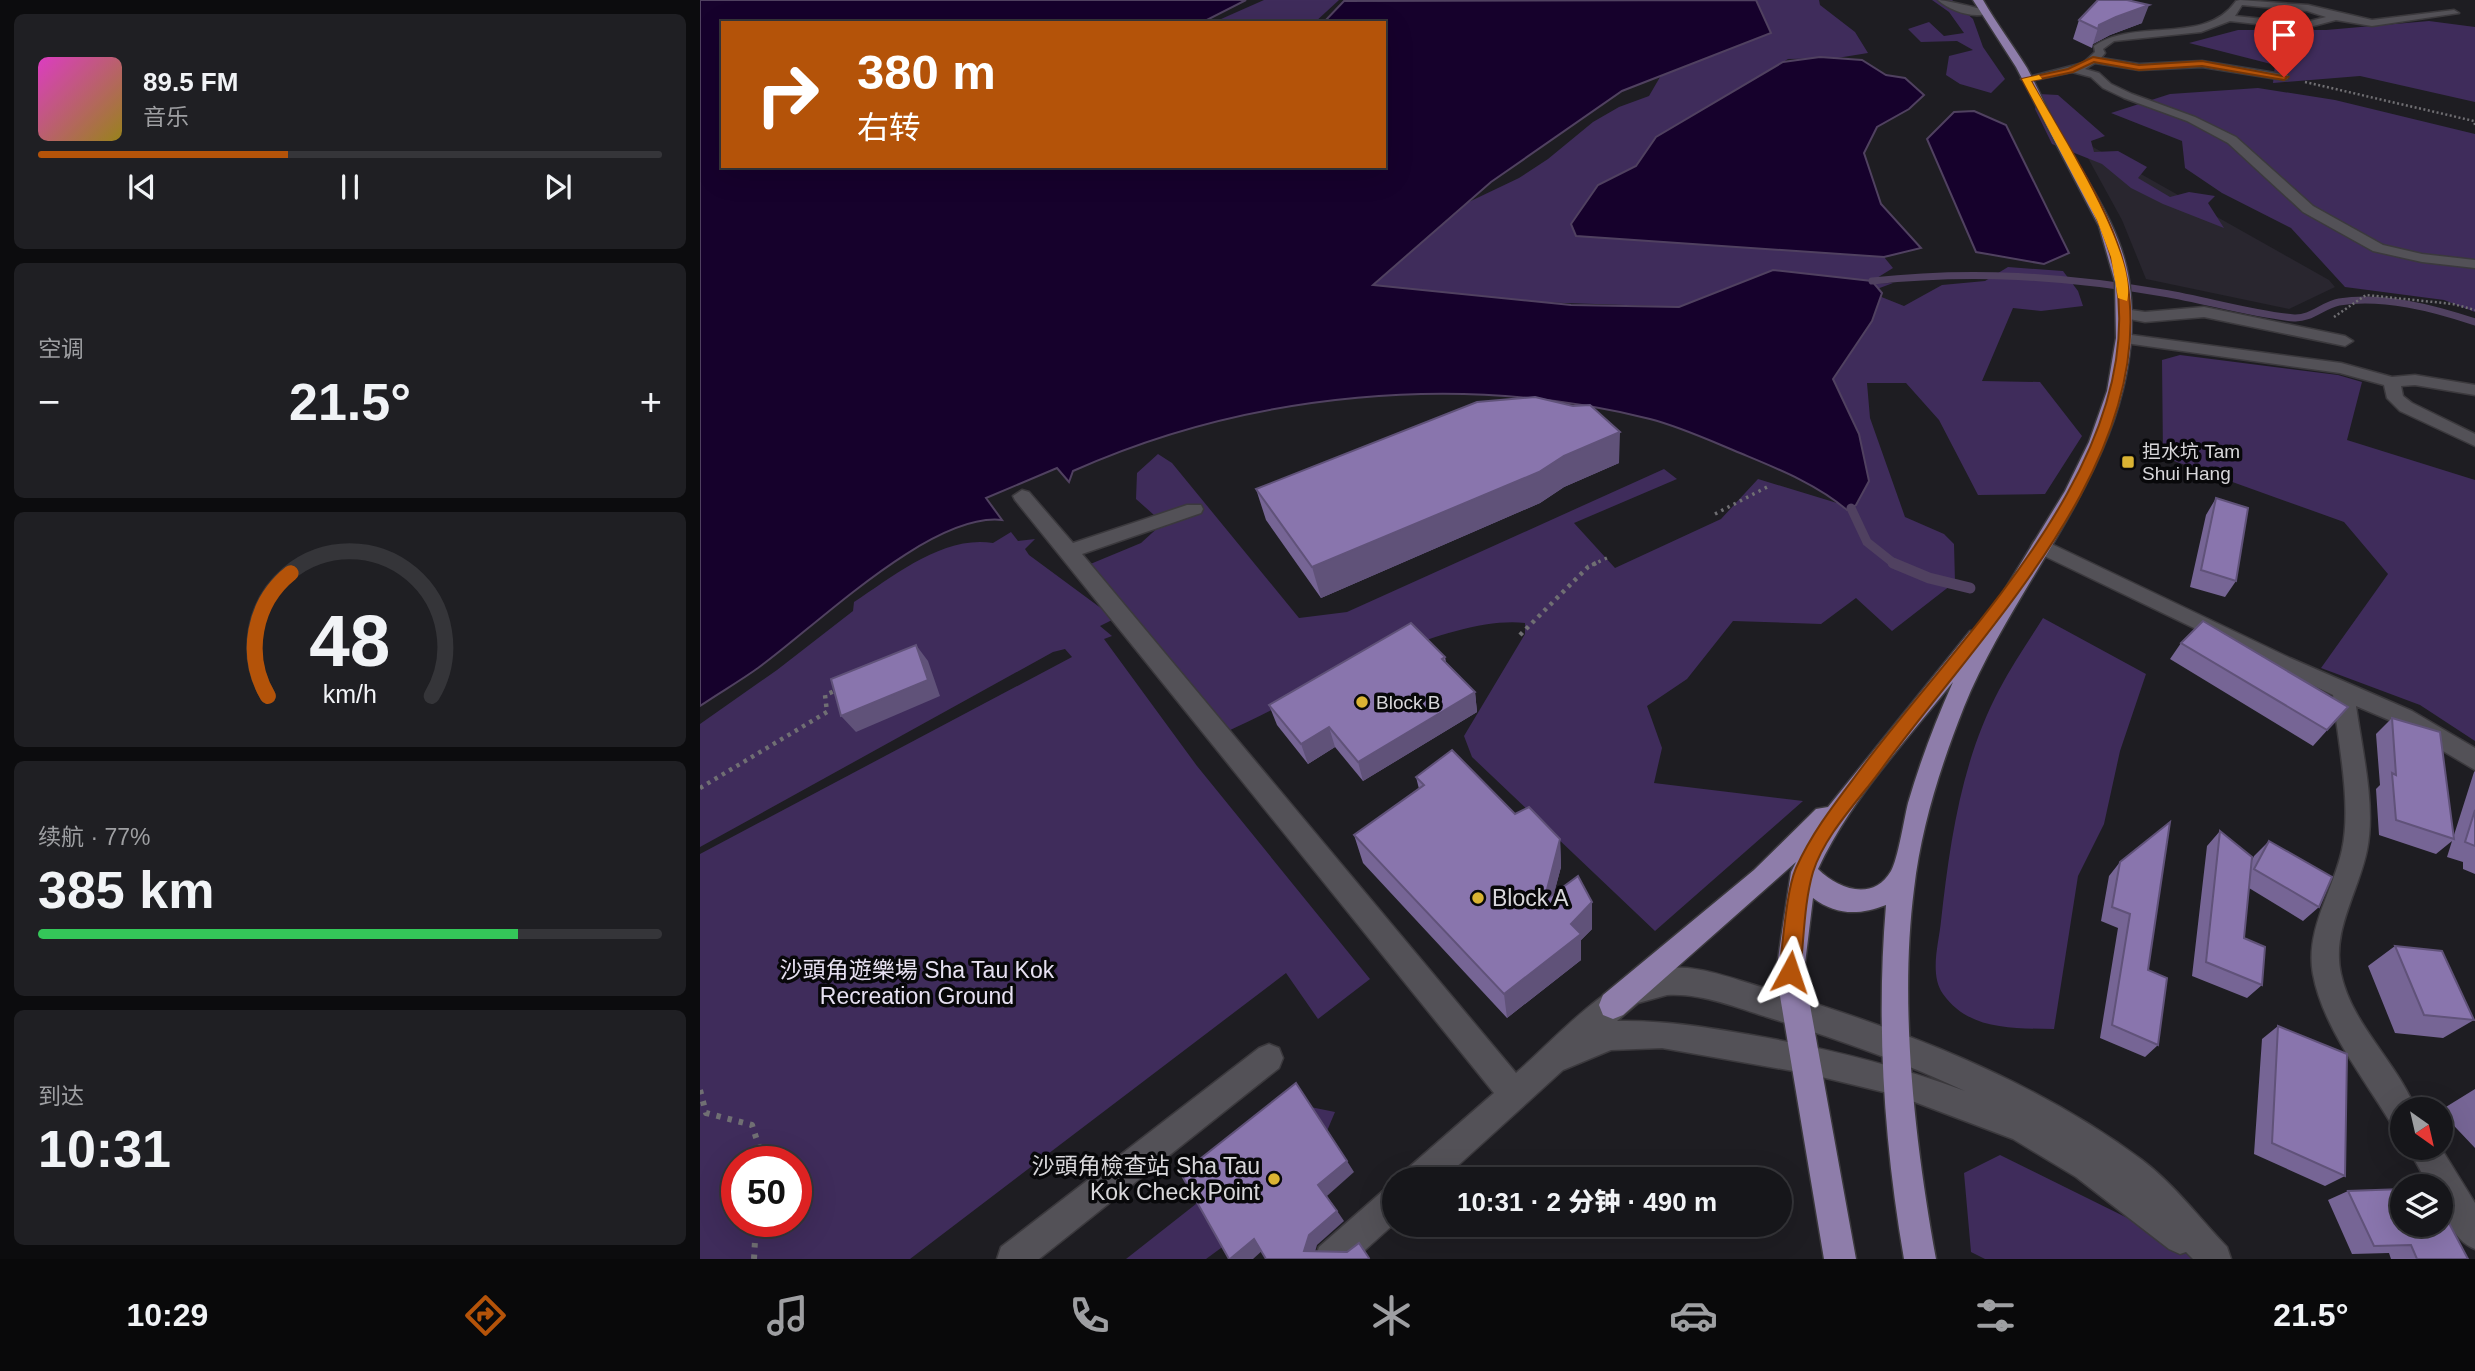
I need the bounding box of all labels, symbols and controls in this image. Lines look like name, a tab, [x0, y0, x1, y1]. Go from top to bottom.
pin	[2254, 5, 2314, 77]
icon: arrive	[2265, 16, 2303, 54]
text: 380 m	[857, 45, 996, 99]
icon: right	[742, 49, 833, 140]
text: 89.5 FM	[143, 67, 238, 97]
text: 音乐	[143, 104, 189, 130]
text: 右转	[857, 110, 921, 146]
icon: previous	[123, 168, 161, 206]
icon: pause	[331, 168, 369, 206]
icon: next	[539, 168, 577, 206]
text: 空调	[38, 336, 84, 362]
text: 21.5°	[289, 373, 411, 431]
text: −	[38, 381, 60, 423]
text: +	[640, 381, 662, 423]
place label: 担水坑 Tam Shui Hang	[2142, 441, 2240, 484]
marker: 担水坑 Tam Shui Hang	[2120, 454, 2136, 470]
text: 48	[310, 600, 390, 681]
text: km/h	[323, 679, 377, 707]
place label: Block B	[1376, 692, 1440, 713]
marker: Block B	[1354, 694, 1370, 710]
text: 续航 · 77%	[38, 824, 150, 850]
text: 385 km	[38, 861, 214, 919]
place label: Block A	[1492, 885, 1569, 911]
marker: Block A	[1470, 890, 1486, 906]
position arrow	[1753, 935, 1827, 1009]
park label: 沙頭角遊樂場 Sha Tau Kok Recreation Ground	[780, 957, 1055, 1009]
text: 到达	[38, 1083, 84, 1109]
north arrow	[2390, 1097, 2454, 1160]
map controls	[2390, 1097, 2453, 1237]
text: 10:31	[38, 1120, 171, 1178]
speed limit sign: 50	[721, 1146, 812, 1237]
place label: 沙頭角檢查站 Sha Tau Kok Check Point	[1032, 1153, 1261, 1205]
marker: 沙頭角檢查站 Sha Tau Kok Check Point	[1266, 1171, 1282, 1187]
button: layers	[2390, 1174, 2453, 1237]
text: 10:31 · 2 分钟 · 490 m	[1457, 1187, 1717, 1217]
icon: directions	[461, 1291, 510, 1340]
icon: music	[763, 1291, 812, 1340]
icon: phone	[1065, 1291, 1114, 1340]
icon: climate	[1367, 1291, 1416, 1340]
icon: car	[1669, 1291, 1718, 1340]
icon: filters	[1971, 1291, 2020, 1340]
text: 10:29	[127, 1297, 208, 1333]
text: 21.5°	[2273, 1297, 2348, 1333]

